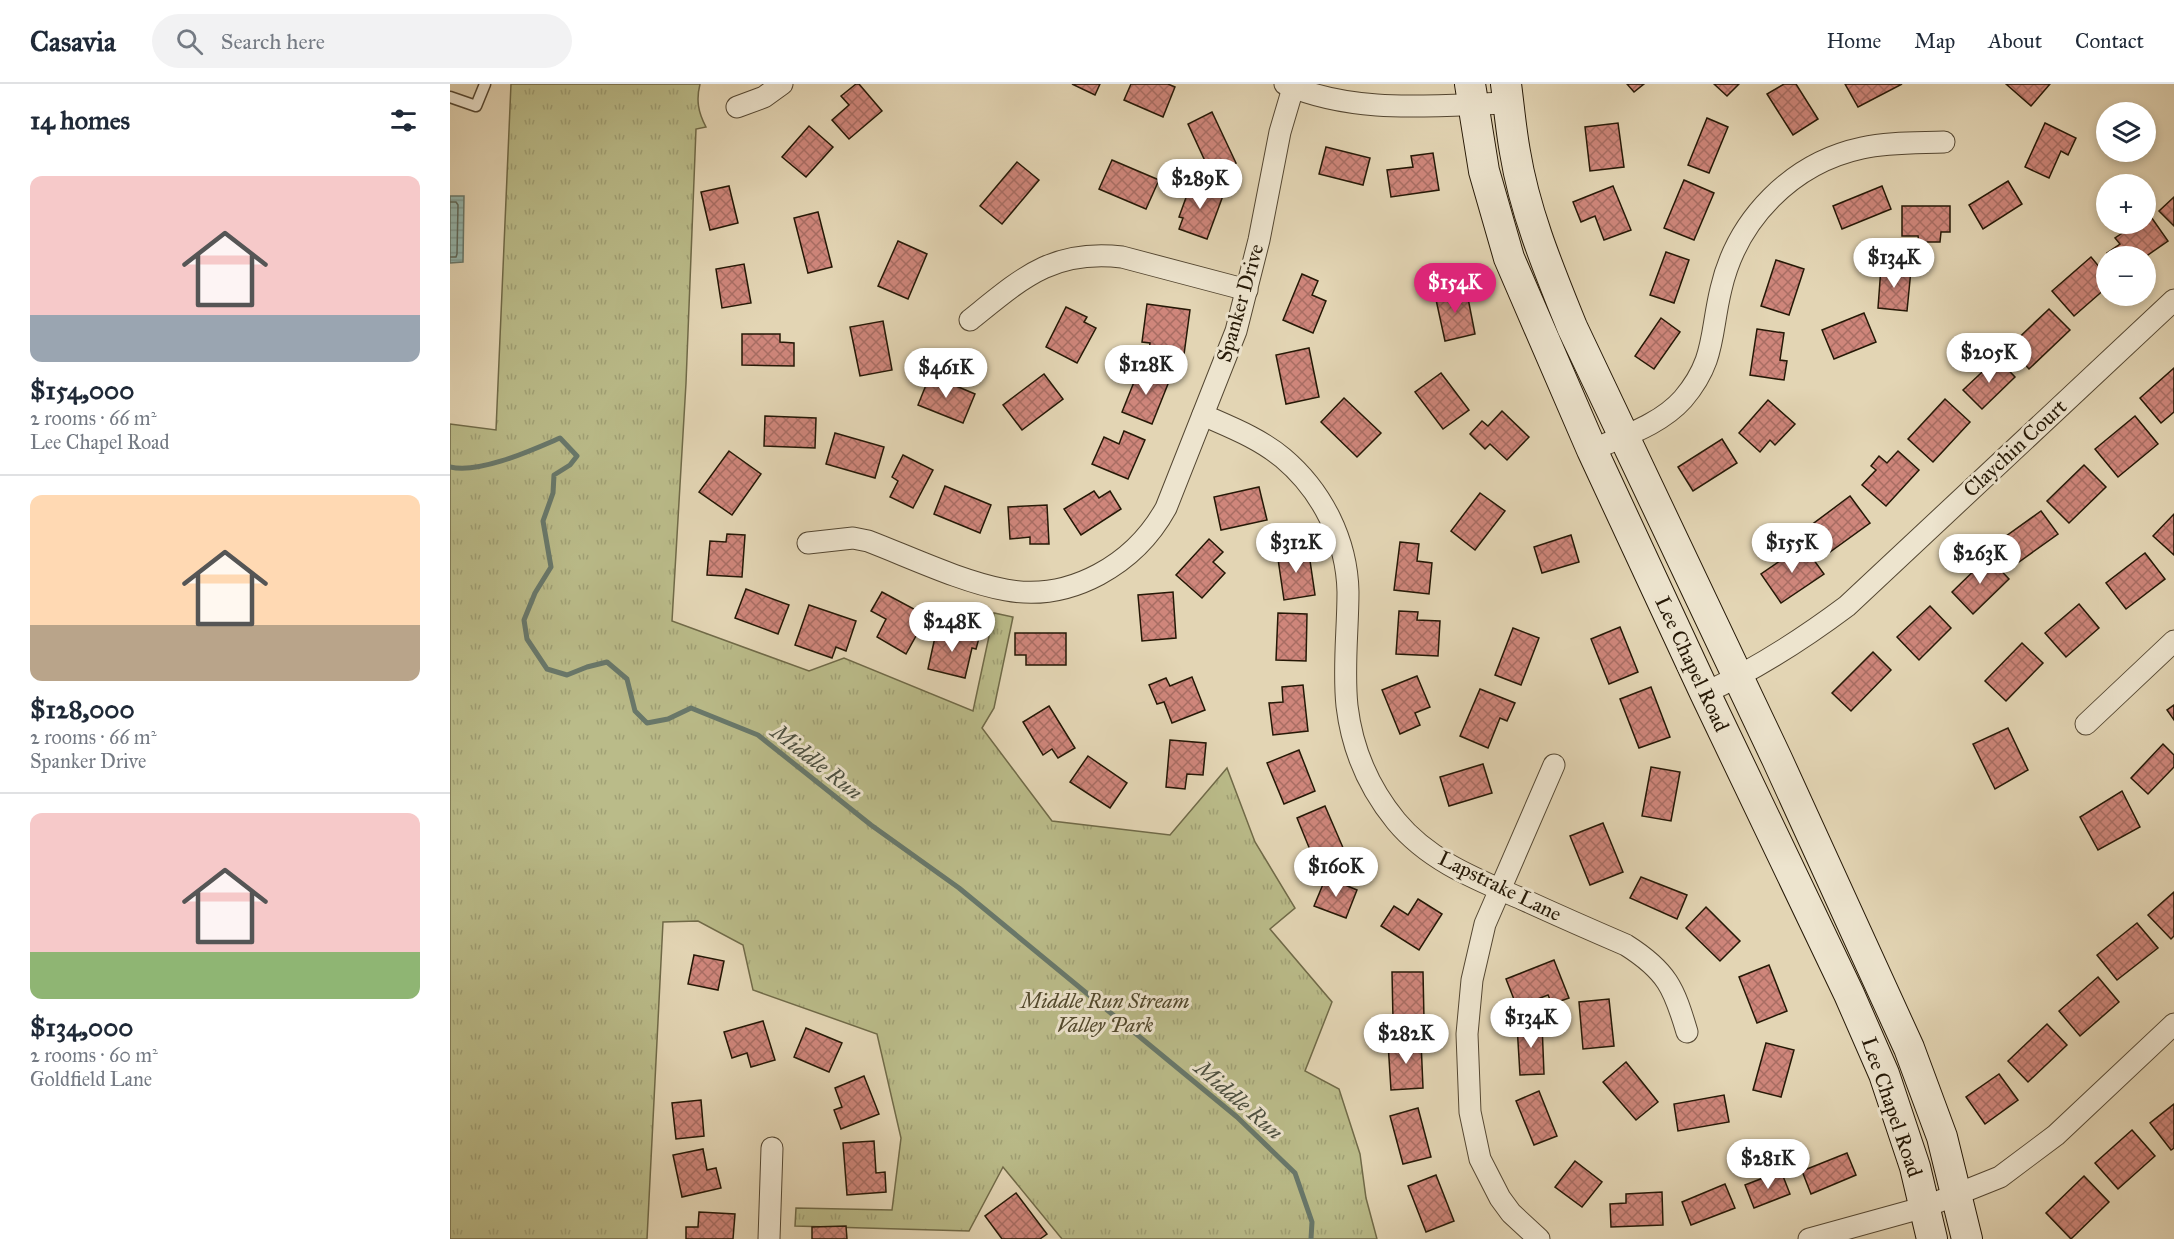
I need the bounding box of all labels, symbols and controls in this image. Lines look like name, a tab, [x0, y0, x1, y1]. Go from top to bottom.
search box	[152, 14, 572, 68]
text: Casavia	[30, 24, 116, 59]
icon: search	[173, 25, 206, 58]
text: Search here	[221, 28, 325, 55]
text: Home	[1826, 28, 1881, 54]
text: Map	[1914, 28, 1955, 54]
text: About	[1988, 28, 2042, 54]
text: Contact	[2075, 28, 2144, 54]
map controls	[2096, 102, 2156, 306]
button: layers	[2096, 102, 2156, 162]
text: 14 homes	[30, 104, 130, 136]
icon: filters	[387, 104, 420, 137]
pin: $289K	[1158, 159, 1242, 210]
text: $289K	[1171, 166, 1229, 190]
button: +	[2096, 174, 2156, 234]
icon: home	[171, 215, 279, 323]
pin: $134K	[1852, 238, 1936, 289]
street label: Spanker Drive	[1211, 240, 1269, 365]
text: $134K	[1867, 245, 1921, 269]
button: −	[2096, 246, 2156, 306]
pin: $154K	[1413, 263, 1497, 314]
text: $154K	[1428, 270, 1482, 294]
pin: $205K	[1947, 333, 2031, 384]
text: $205K	[1961, 340, 2018, 364]
pin: $128K	[1104, 345, 1188, 396]
pin: $461K	[904, 348, 988, 399]
text: $128K	[1119, 352, 1173, 376]
text: $461K	[918, 355, 974, 379]
text: $154,000	[30, 374, 134, 406]
street label: Claychin Court	[1958, 393, 2073, 503]
text: 2 rooms · 66 m²	[30, 406, 156, 430]
text: Lee Chapel Road	[30, 430, 170, 454]
pin: $312K	[1254, 523, 1338, 574]
pin: $155K	[1750, 523, 1834, 574]
text: $312K	[1270, 530, 1322, 554]
text: $155K	[1766, 530, 1818, 554]
icon: home	[171, 534, 279, 642]
pin: $263K	[1938, 534, 2022, 585]
text: $263K	[1953, 541, 2007, 565]
street label: Lee Chapel Road	[1649, 592, 1735, 736]
pin: $248K	[910, 602, 994, 653]
text: $248K	[923, 609, 981, 633]
text: $128,000	[30, 693, 135, 725]
water label: Middle Run	[765, 717, 868, 806]
text: 2 rooms · 66 m²	[30, 725, 156, 749]
text: Spanker Drive	[30, 749, 146, 773]
street label: Lapstrake Lane	[1434, 845, 1566, 927]
pin: $160K	[1294, 847, 1378, 898]
icon: home	[171, 852, 279, 960]
text: $160K	[1308, 854, 1364, 878]
park label: Middle Run Stream Valley Park	[1019, 988, 1189, 1038]
pin: $134K	[1489, 998, 1573, 1049]
text: $134K	[1504, 1005, 1558, 1029]
text: $134,000	[30, 1011, 133, 1043]
pin: $282K	[1364, 1014, 1448, 1065]
text: $282K	[1378, 1021, 1434, 1045]
street label: Lee Chapel Road	[1856, 1033, 1928, 1181]
text: 2 rooms · 60 m²	[30, 1043, 158, 1067]
water label: Middle Run	[1188, 1053, 1289, 1146]
text: Goldfield Lane	[30, 1067, 152, 1091]
pin: $281K	[1726, 1139, 1810, 1190]
text: $281K	[1741, 1146, 1795, 1170]

